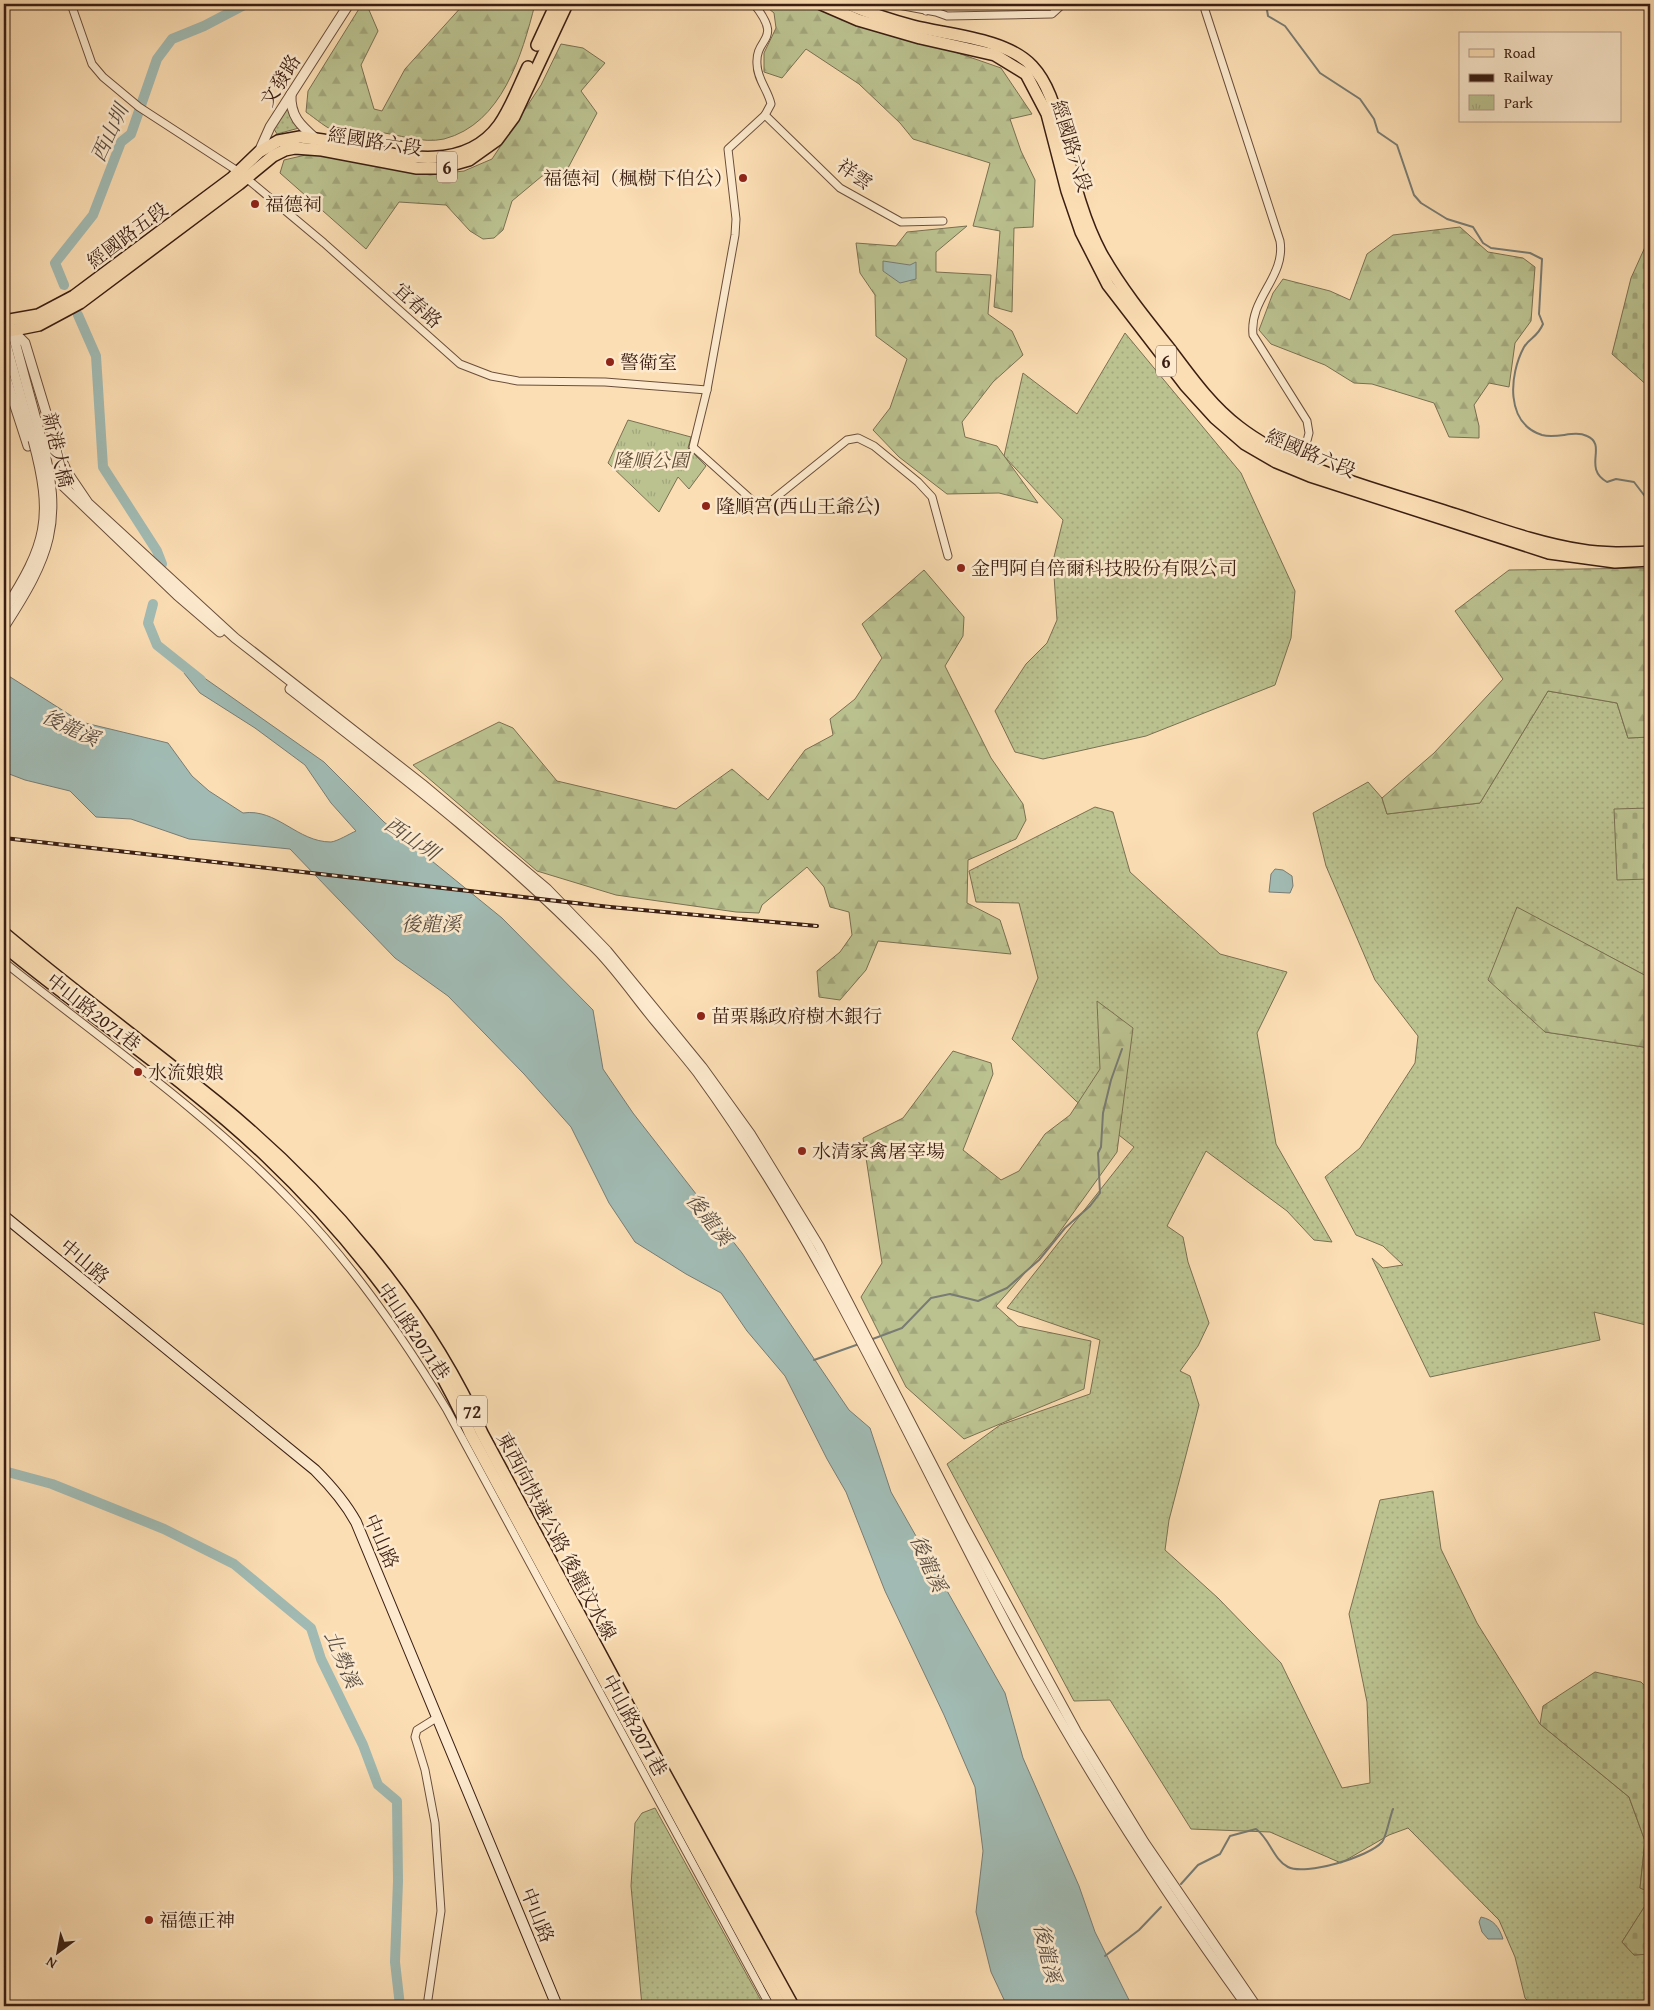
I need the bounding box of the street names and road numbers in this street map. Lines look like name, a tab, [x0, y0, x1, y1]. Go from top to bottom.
street label: 文發路	[253, 48, 307, 112]
street label: 經國路六段	[1045, 96, 1099, 196]
street label: 經國路六段	[326, 120, 424, 162]
road number: 6	[437, 152, 457, 182]
street label: 祥雲	[831, 152, 879, 196]
street label: 經國路五段	[81, 195, 173, 275]
street label: 宜春路	[387, 276, 449, 334]
road number: 6	[1156, 346, 1176, 376]
street label: 新港大橋	[36, 410, 80, 490]
street label: 經國路六段	[1262, 422, 1360, 484]
street label: 中山路2071巷	[41, 966, 147, 1058]
street label: 中山路	[54, 1232, 116, 1290]
street label: 中山路2071巷	[371, 1276, 457, 1386]
road number: 72	[457, 1395, 487, 1426]
street label: 東西向快速公路 後龍汶水線	[490, 1427, 624, 1645]
street label: 中山路	[358, 1509, 406, 1573]
street label: 中山路2071巷	[595, 1669, 675, 1781]
street label: 中山路	[514, 1883, 562, 1947]

